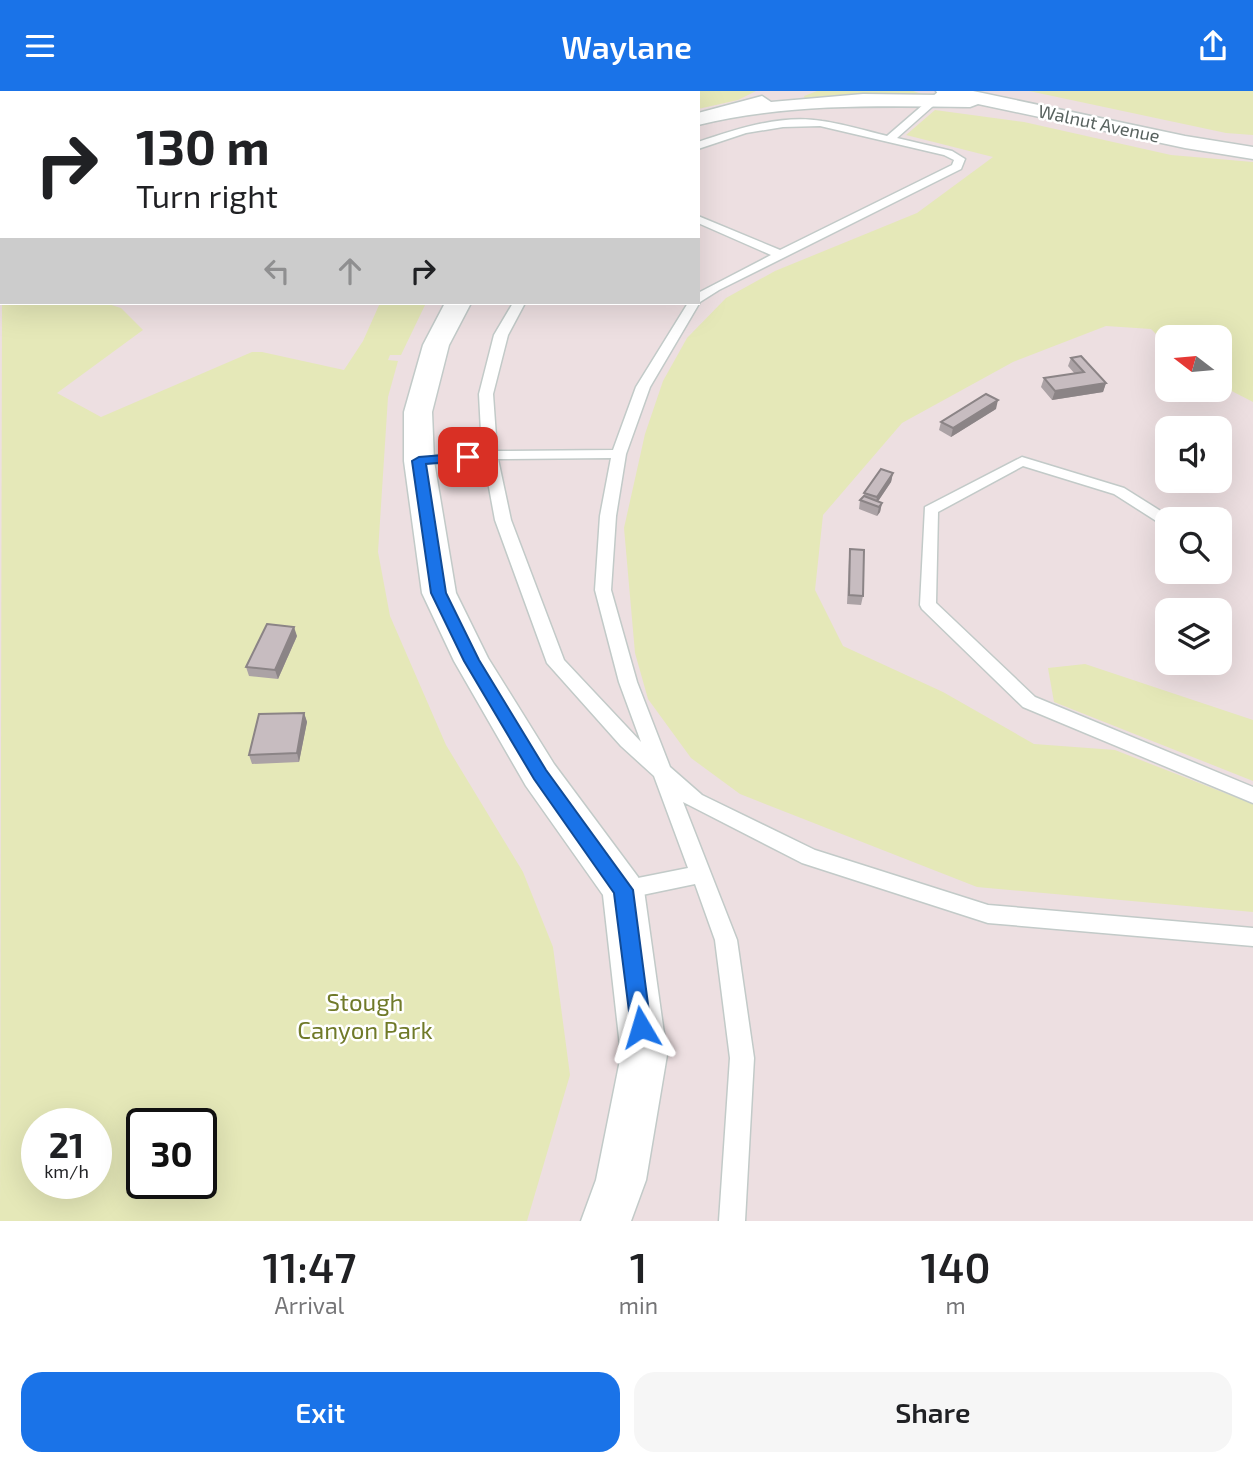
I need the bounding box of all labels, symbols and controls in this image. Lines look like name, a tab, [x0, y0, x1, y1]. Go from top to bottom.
icon: menu	[21, 27, 59, 65]
text: Waylane	[561, 27, 692, 65]
icon: share	[1194, 27, 1232, 65]
street label: Walnut Avenue	[1036, 99, 1162, 147]
text: 130 m	[136, 116, 270, 175]
icon: right	[21, 119, 112, 210]
text: Turn right	[136, 176, 278, 214]
icon: left	[258, 252, 296, 290]
icon: ahead	[331, 252, 369, 290]
icon: right	[404, 252, 442, 290]
north arrow	[1155, 325, 1232, 403]
map controls	[1155, 325, 1232, 675]
button: sound	[1155, 416, 1232, 493]
pin	[438, 427, 498, 487]
icon: arrive	[449, 438, 487, 476]
button: search	[1155, 507, 1232, 584]
button: layers	[1155, 598, 1232, 675]
park label: Stough Canyon Park	[297, 987, 433, 1044]
position arrow	[604, 990, 678, 1064]
speed limit sign: 30	[126, 1108, 217, 1199]
text: 21	[49, 1123, 84, 1165]
text: km/h	[44, 1160, 89, 1182]
text: 11:47	[263, 1241, 356, 1291]
text: 1	[630, 1241, 647, 1291]
text: 140	[921, 1241, 990, 1291]
text: Arrival	[274, 1291, 344, 1319]
text: min	[619, 1291, 658, 1319]
text: m	[945, 1291, 966, 1319]
button: Exit	[21, 1372, 620, 1452]
button: Share	[634, 1372, 1232, 1452]

